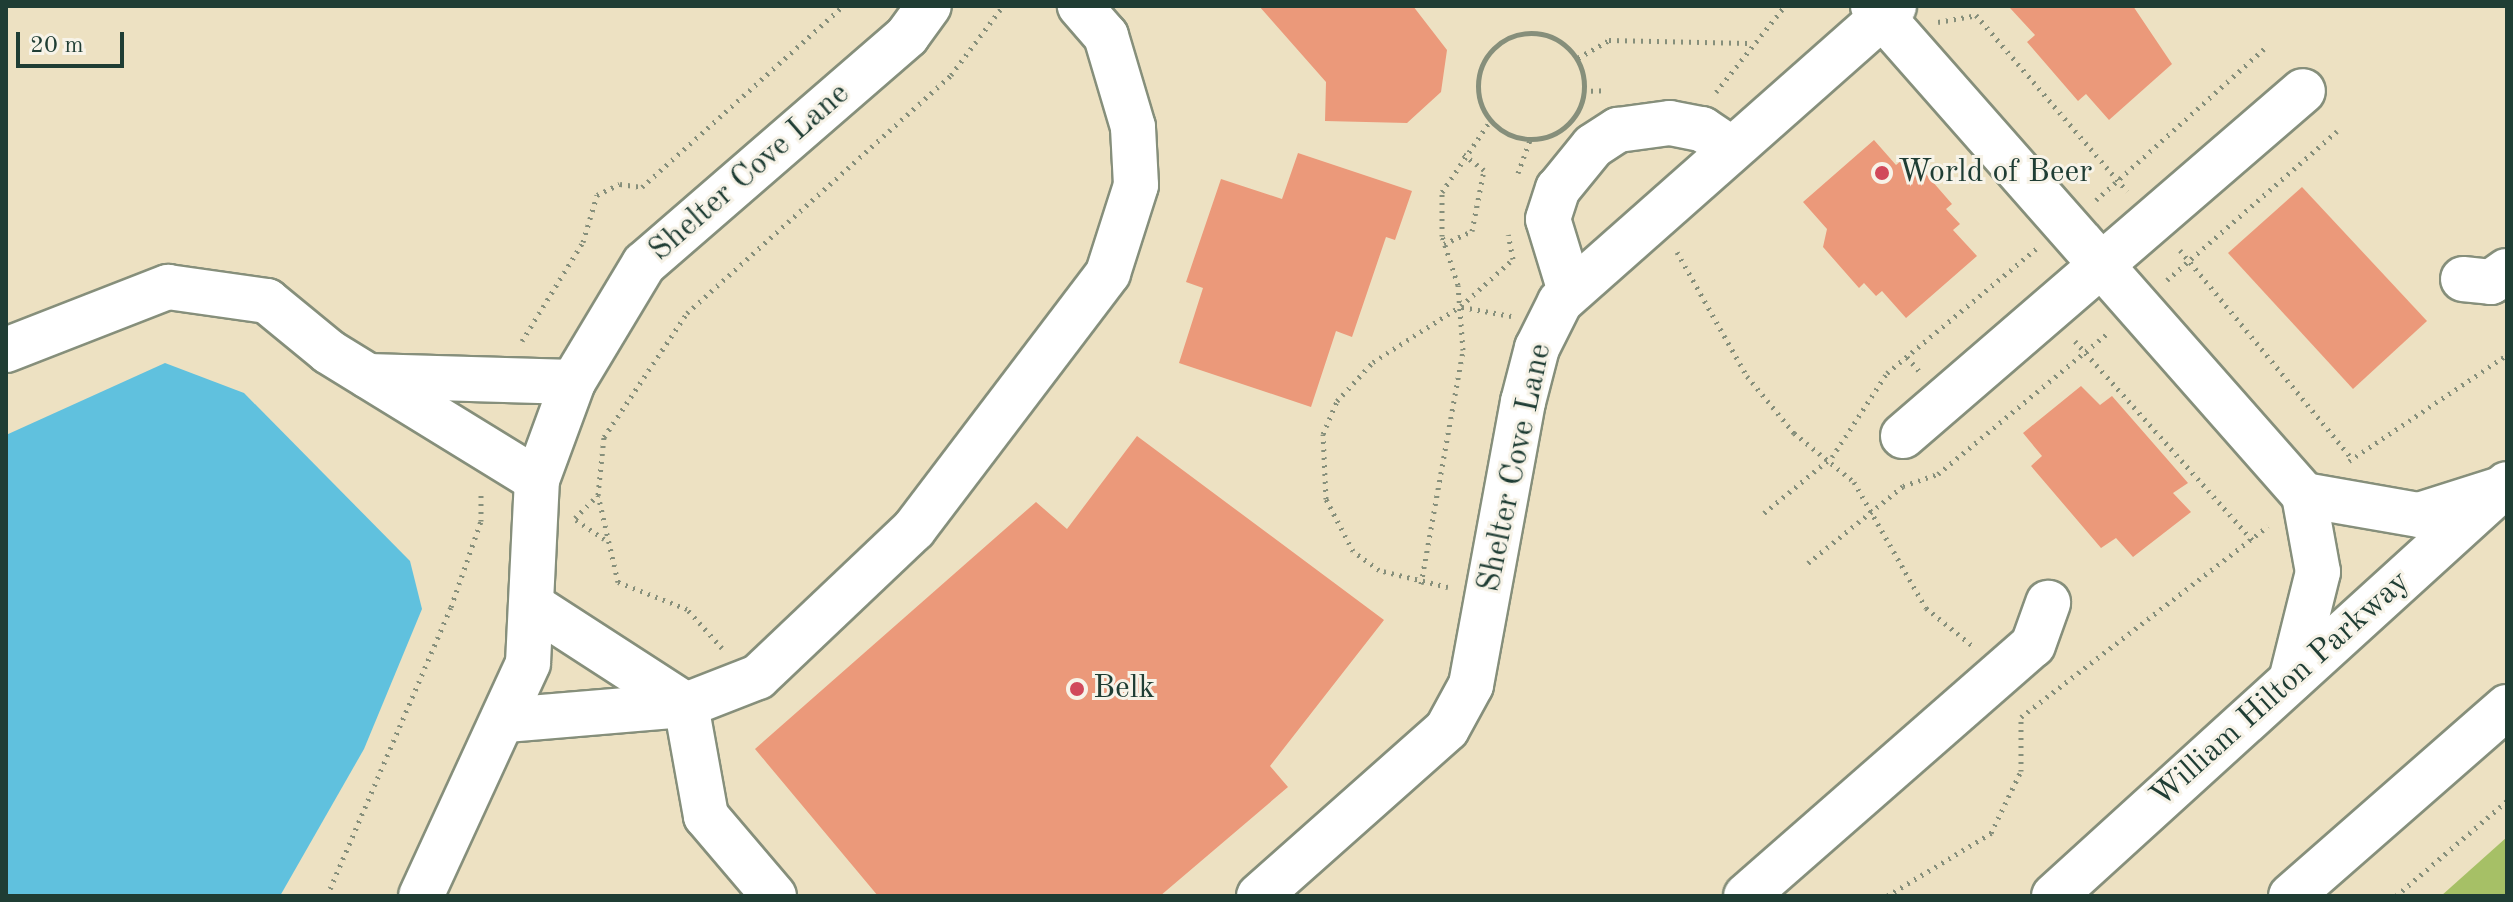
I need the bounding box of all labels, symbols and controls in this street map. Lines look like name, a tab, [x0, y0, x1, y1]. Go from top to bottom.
scale bar	[20, 16, 128, 66]
text: 20 m	[30, 34, 84, 58]
street label: Shelter Cove Lane	[642, 76, 858, 270]
place label: World of Beer	[1898, 154, 2092, 192]
marker: World of Beer	[1873, 164, 1891, 182]
street label: Shelter Cove Lane	[1471, 340, 1561, 596]
street label: William Hilton Parkway	[2144, 564, 2418, 816]
place label: Belk	[1093, 670, 1155, 708]
marker: Belk	[1068, 680, 1086, 698]

